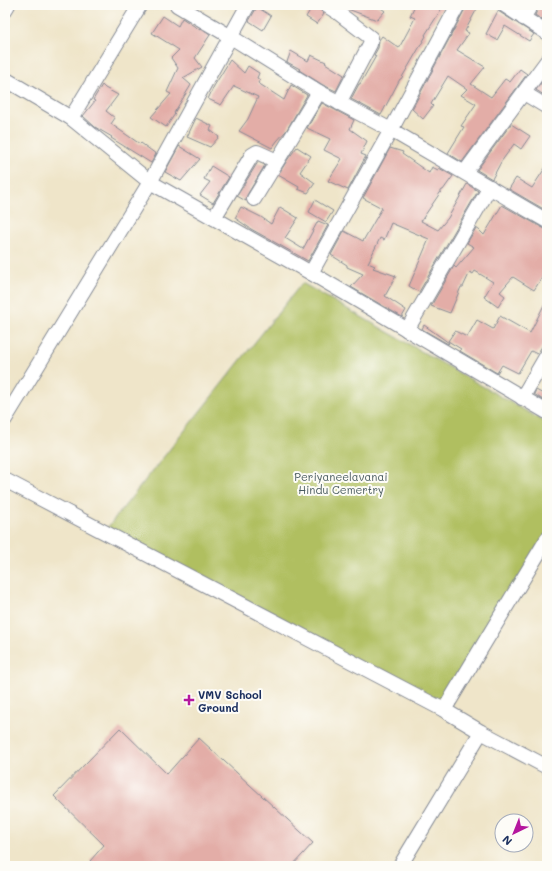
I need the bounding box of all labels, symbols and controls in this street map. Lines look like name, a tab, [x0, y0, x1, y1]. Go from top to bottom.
park label: Periyaneelavanai Hindu Cemertry	[294, 469, 388, 497]
place label: VMV School Ground	[198, 687, 262, 715]
marker: VMV School Ground	[183, 694, 195, 706]
north arrow	[494, 813, 534, 853]
text: N	[499, 832, 515, 849]

